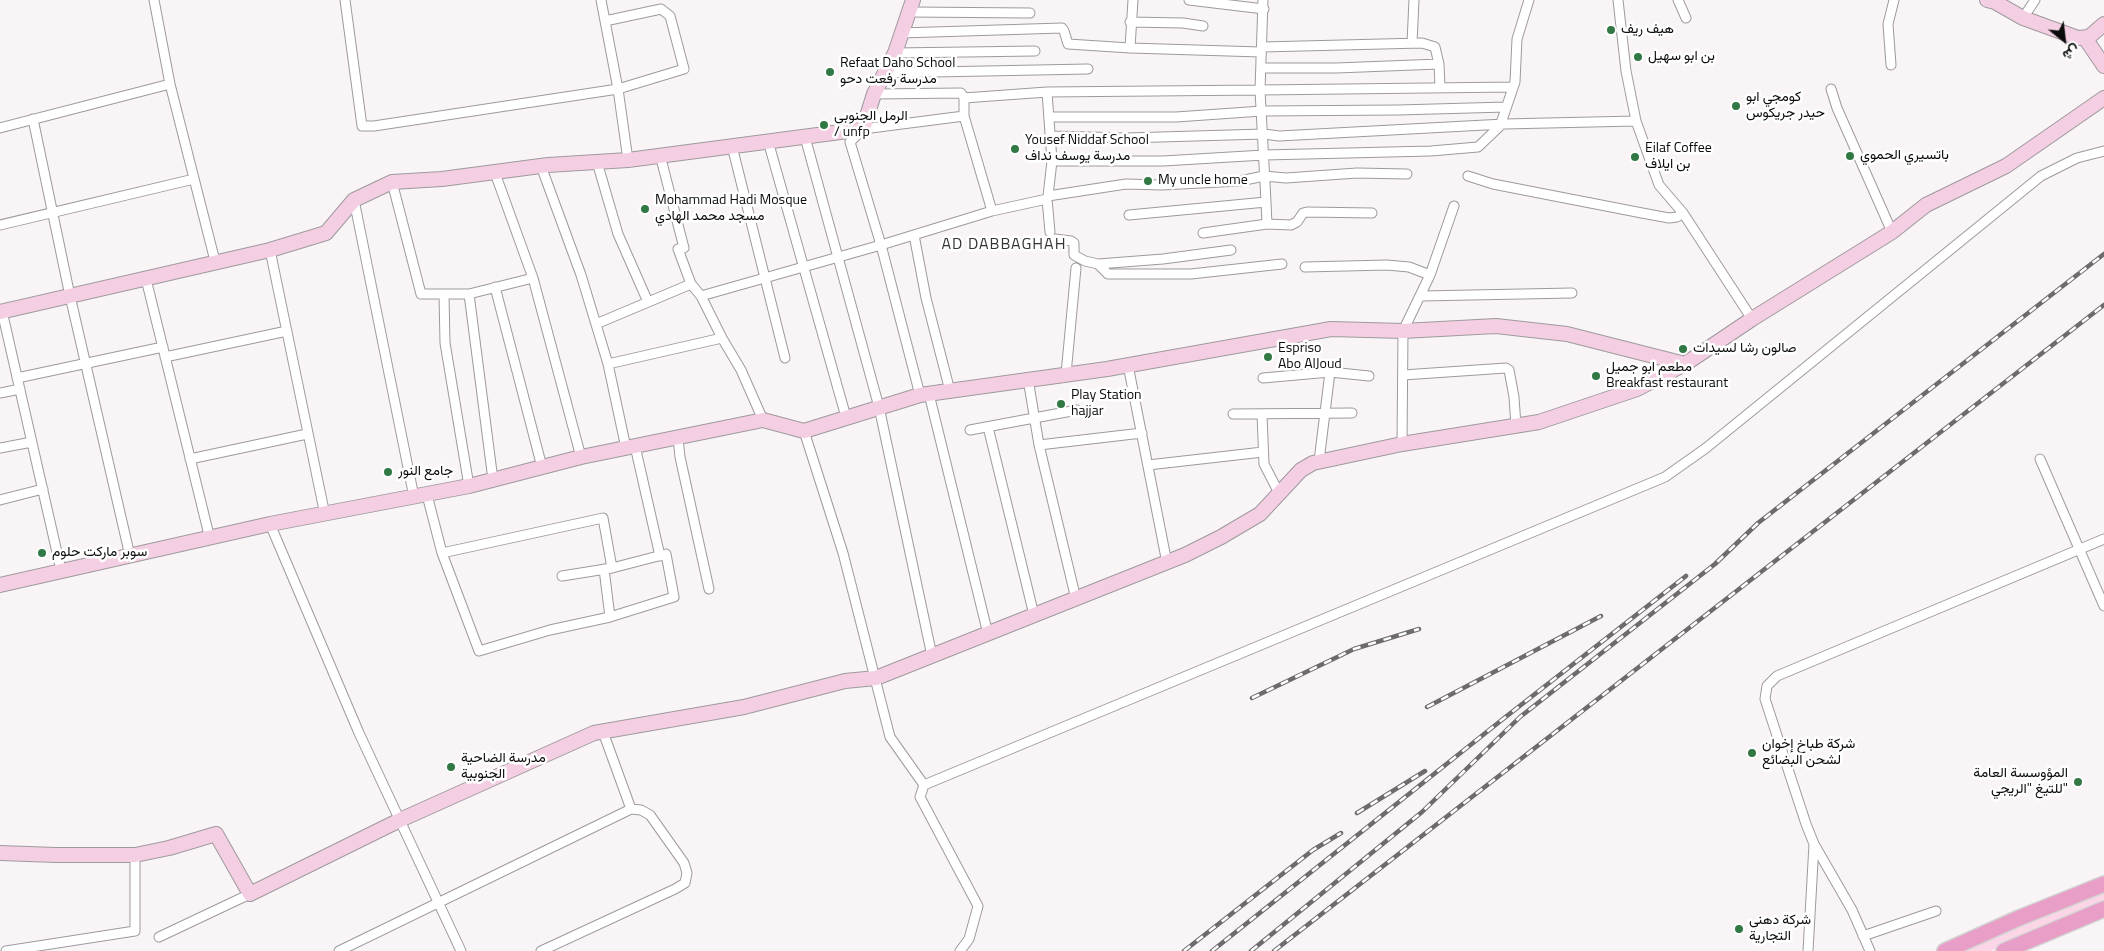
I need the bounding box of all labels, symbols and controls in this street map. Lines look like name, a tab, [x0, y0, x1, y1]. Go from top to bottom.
north arrow	[2039, 15, 2089, 65]
place label: هيف ريف	[1621, 22, 1674, 38]
marker: هيف ريف	[1605, 24, 1617, 36]
text: ش	[2059, 40, 2084, 67]
place label: بن ابو سهيل	[1648, 49, 1715, 65]
marker: بن ابو سهيل	[1632, 51, 1644, 63]
place label: Refaat Daho School مدرسة رفعت دحو	[840, 56, 955, 88]
marker: Refaat Daho School مدرسة رفعت دحو	[824, 66, 836, 78]
place label: كومجي ابو حيدر جريكوس	[1746, 90, 1825, 122]
marker: كومجي ابو حيدر جريكوس	[1730, 100, 1742, 112]
place label: الرمل الجنوبي / unfp	[834, 109, 908, 142]
marker: الرمل الجنوبي / unfp	[818, 119, 830, 131]
place label: Yousef Niddaf School مدرسة يوسف نداف	[1025, 133, 1149, 166]
place label: Eilaf Coffee بن ايلاف	[1645, 141, 1712, 174]
marker: Yousef Niddaf School مدرسة يوسف نداف	[1009, 143, 1021, 155]
place label: باتسيري الحموي	[1860, 148, 1949, 164]
marker: باتسيري الحموي	[1844, 150, 1856, 162]
marker: Eilaf Coffee بن ايلاف	[1629, 151, 1641, 163]
place label: My uncle home	[1158, 173, 1248, 189]
marker: My uncle home	[1142, 175, 1154, 187]
place label: Mohammad Hadi Mosque مسجد محمد الهادي	[655, 193, 807, 226]
marker: Mohammad Hadi Mosque مسجد محمد الهادي	[639, 203, 651, 215]
district label: AD DABBAGHAH	[940, 235, 1068, 255]
place label: Espriso Abo AlJoud	[1278, 341, 1342, 374]
place label: صالون رشا لسيدات	[1693, 341, 1797, 357]
marker: صالون رشا لسيدات	[1677, 343, 1689, 355]
marker: Espriso Abo AlJoud	[1262, 351, 1274, 363]
place label: مطعم ابو جميل Breakfast restaurant	[1606, 360, 1728, 392]
marker: مطعم ابو جميل Breakfast restaurant	[1590, 370, 1602, 382]
place label: Play Station hajjar	[1071, 388, 1142, 421]
marker: Play Station hajjar	[1055, 398, 1067, 410]
place label: جامع النور	[398, 464, 453, 480]
marker: جامع النور	[382, 466, 394, 478]
place label: سوبر ماركت حلوم	[52, 545, 147, 561]
marker: سوبر ماركت حلوم	[36, 547, 48, 559]
place label: شركة طباخ إخوان لشحن البضائع	[1762, 737, 1855, 770]
marker: شركة طباخ إخوان لشحن البضائع	[1746, 747, 1758, 759]
place label: مدرسة الضاحية الجنوبية	[461, 751, 546, 784]
marker: مدرسة الضاحية الجنوبية	[445, 761, 457, 773]
place label: المؤوسسة العامة للتيغ "الريجي"	[1973, 766, 2068, 799]
marker: المؤوسسة العامة للتيغ "الريجي"	[2072, 776, 2084, 788]
place label: شركة دهني التجارية	[1749, 913, 1811, 946]
marker: شركة دهني التجارية	[1733, 923, 1745, 935]

